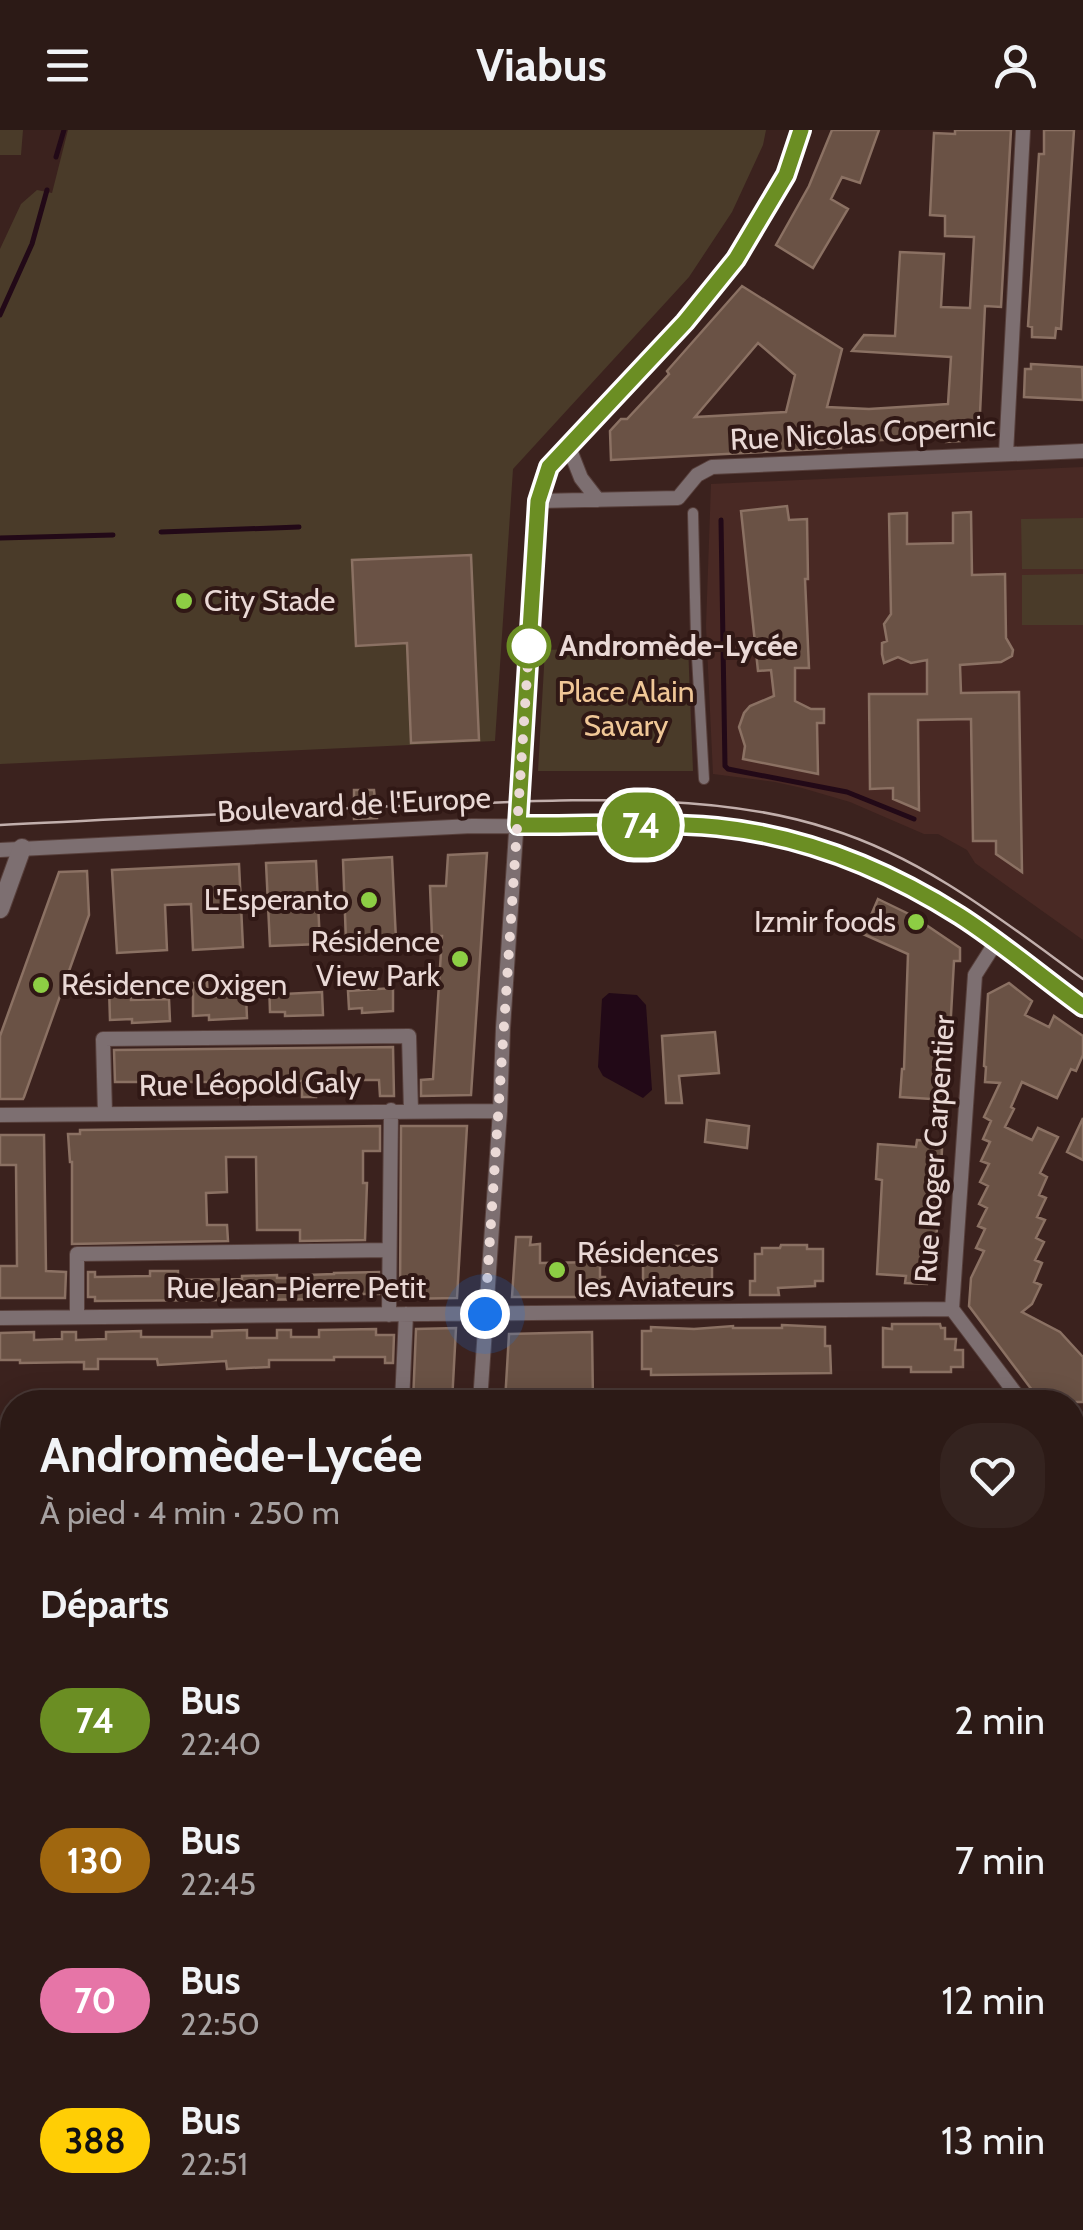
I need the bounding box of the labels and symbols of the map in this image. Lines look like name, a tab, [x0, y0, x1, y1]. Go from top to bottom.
street label: Rue Nicolas Copernic	[729, 407, 997, 458]
place label: City Stade	[204, 582, 335, 619]
marker: City Stade	[173, 590, 195, 612]
marker: Andromède-Lycée	[508, 625, 550, 667]
place label: Andromède-Lycée	[559, 627, 798, 664]
park label: Place Alain Savary	[558, 673, 694, 744]
street label: Boulevard de l'Europe	[216, 779, 492, 830]
line badge: 74	[596, 792, 686, 858]
place label: L'Esperanto	[204, 881, 349, 918]
marker: L'Esperanto	[358, 889, 380, 911]
place label: Izmir foods	[754, 903, 896, 940]
marker: Izmir foods	[905, 911, 927, 933]
place label: Résidence View Park	[311, 923, 441, 994]
marker: Résidence View Park	[449, 948, 471, 970]
place label: Résidence Oxigen	[61, 966, 287, 1003]
marker: Résidence Oxigen	[30, 974, 52, 996]
street label: Rue Roger Carpentier	[907, 1013, 962, 1284]
street label: Rue Léopold Galy	[139, 1063, 361, 1104]
place label: Résidences les Aviateurs	[577, 1234, 734, 1305]
marker: Résidences les Aviateurs	[546, 1259, 568, 1281]
street label: Rue Jean-Pierre Petit	[166, 1269, 426, 1306]
your location	[460, 1289, 510, 1339]

